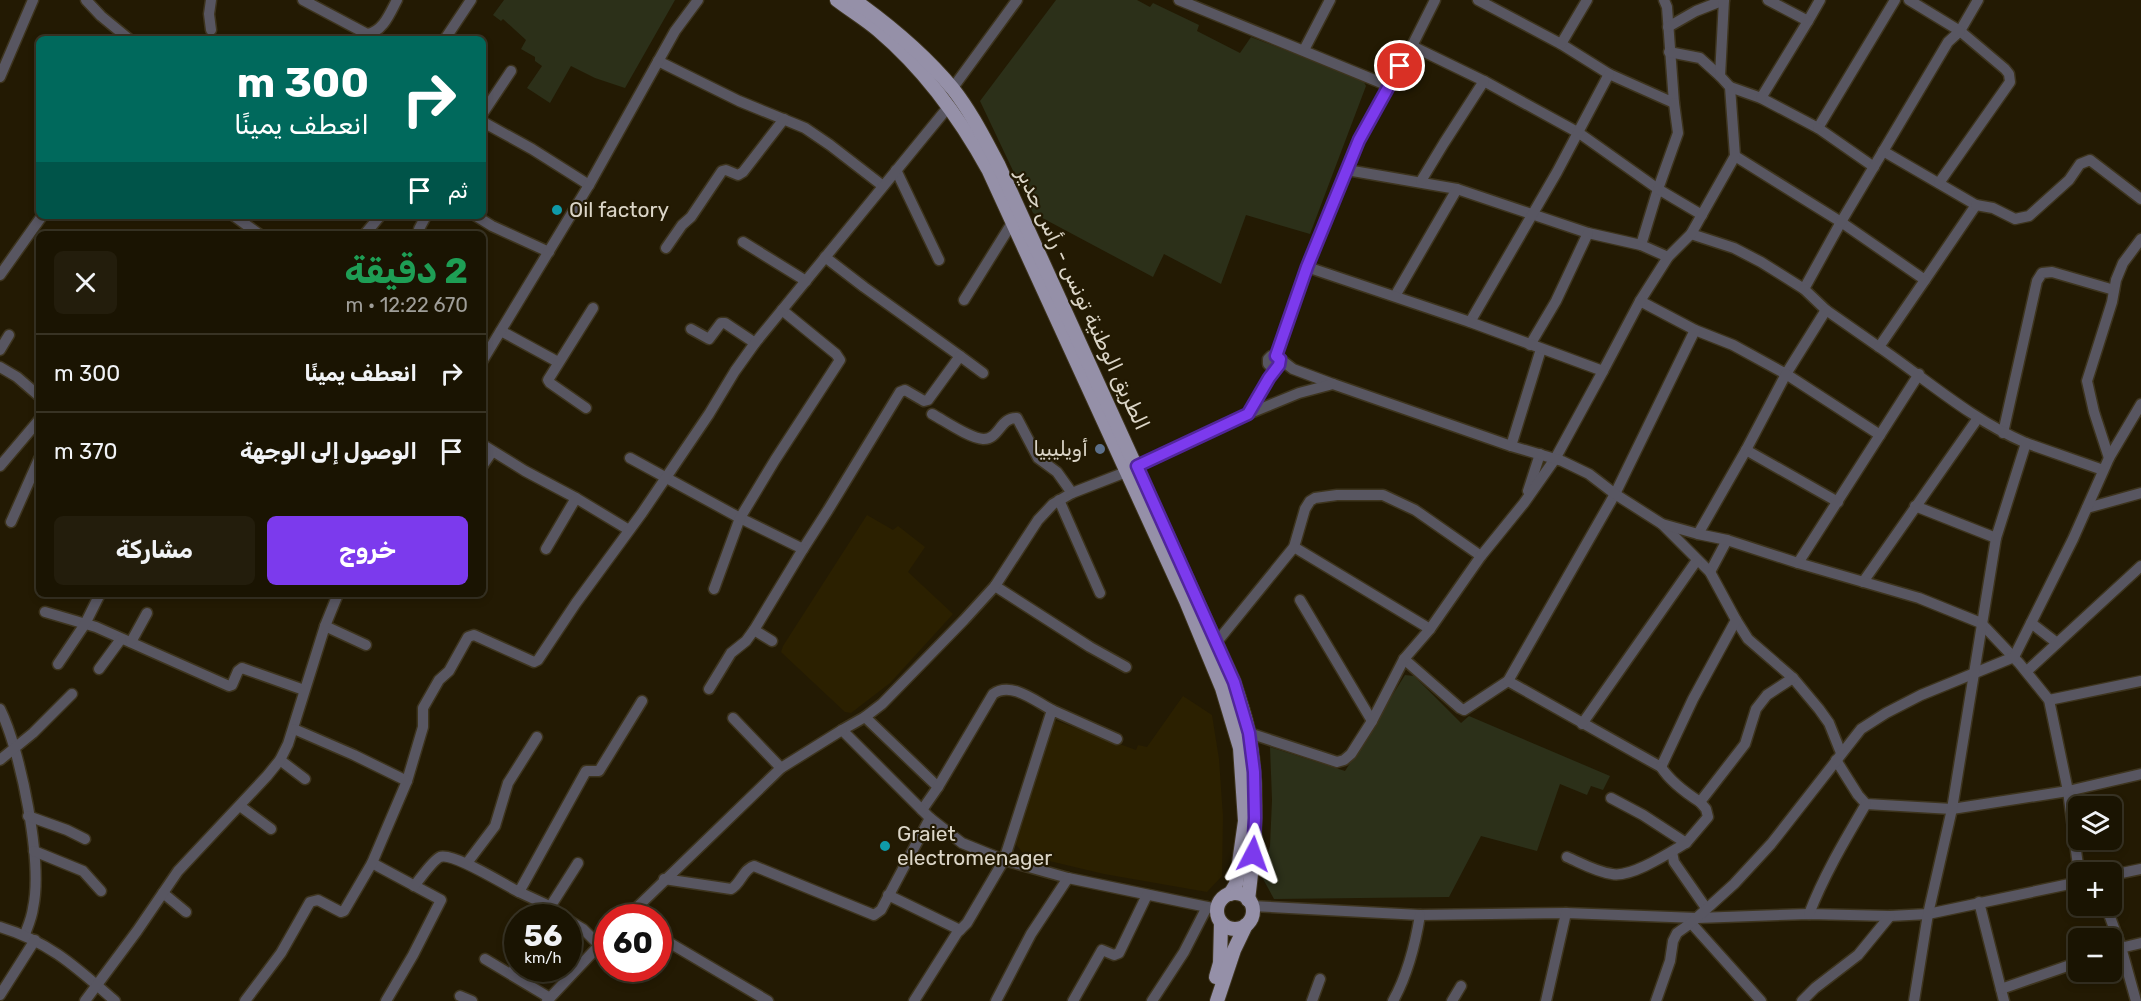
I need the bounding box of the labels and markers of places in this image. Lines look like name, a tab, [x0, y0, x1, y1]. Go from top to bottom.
pin	[1374, 40, 1425, 91]
place label: Oil factory	[569, 197, 670, 222]
marker: Oil factory	[550, 203, 564, 217]
place label: أويليبيا	[1033, 436, 1088, 462]
marker: أويليبيا	[1093, 442, 1107, 456]
place label: Graiet electromenager	[897, 821, 1052, 870]
marker: Graiet electromenager	[878, 839, 892, 853]

